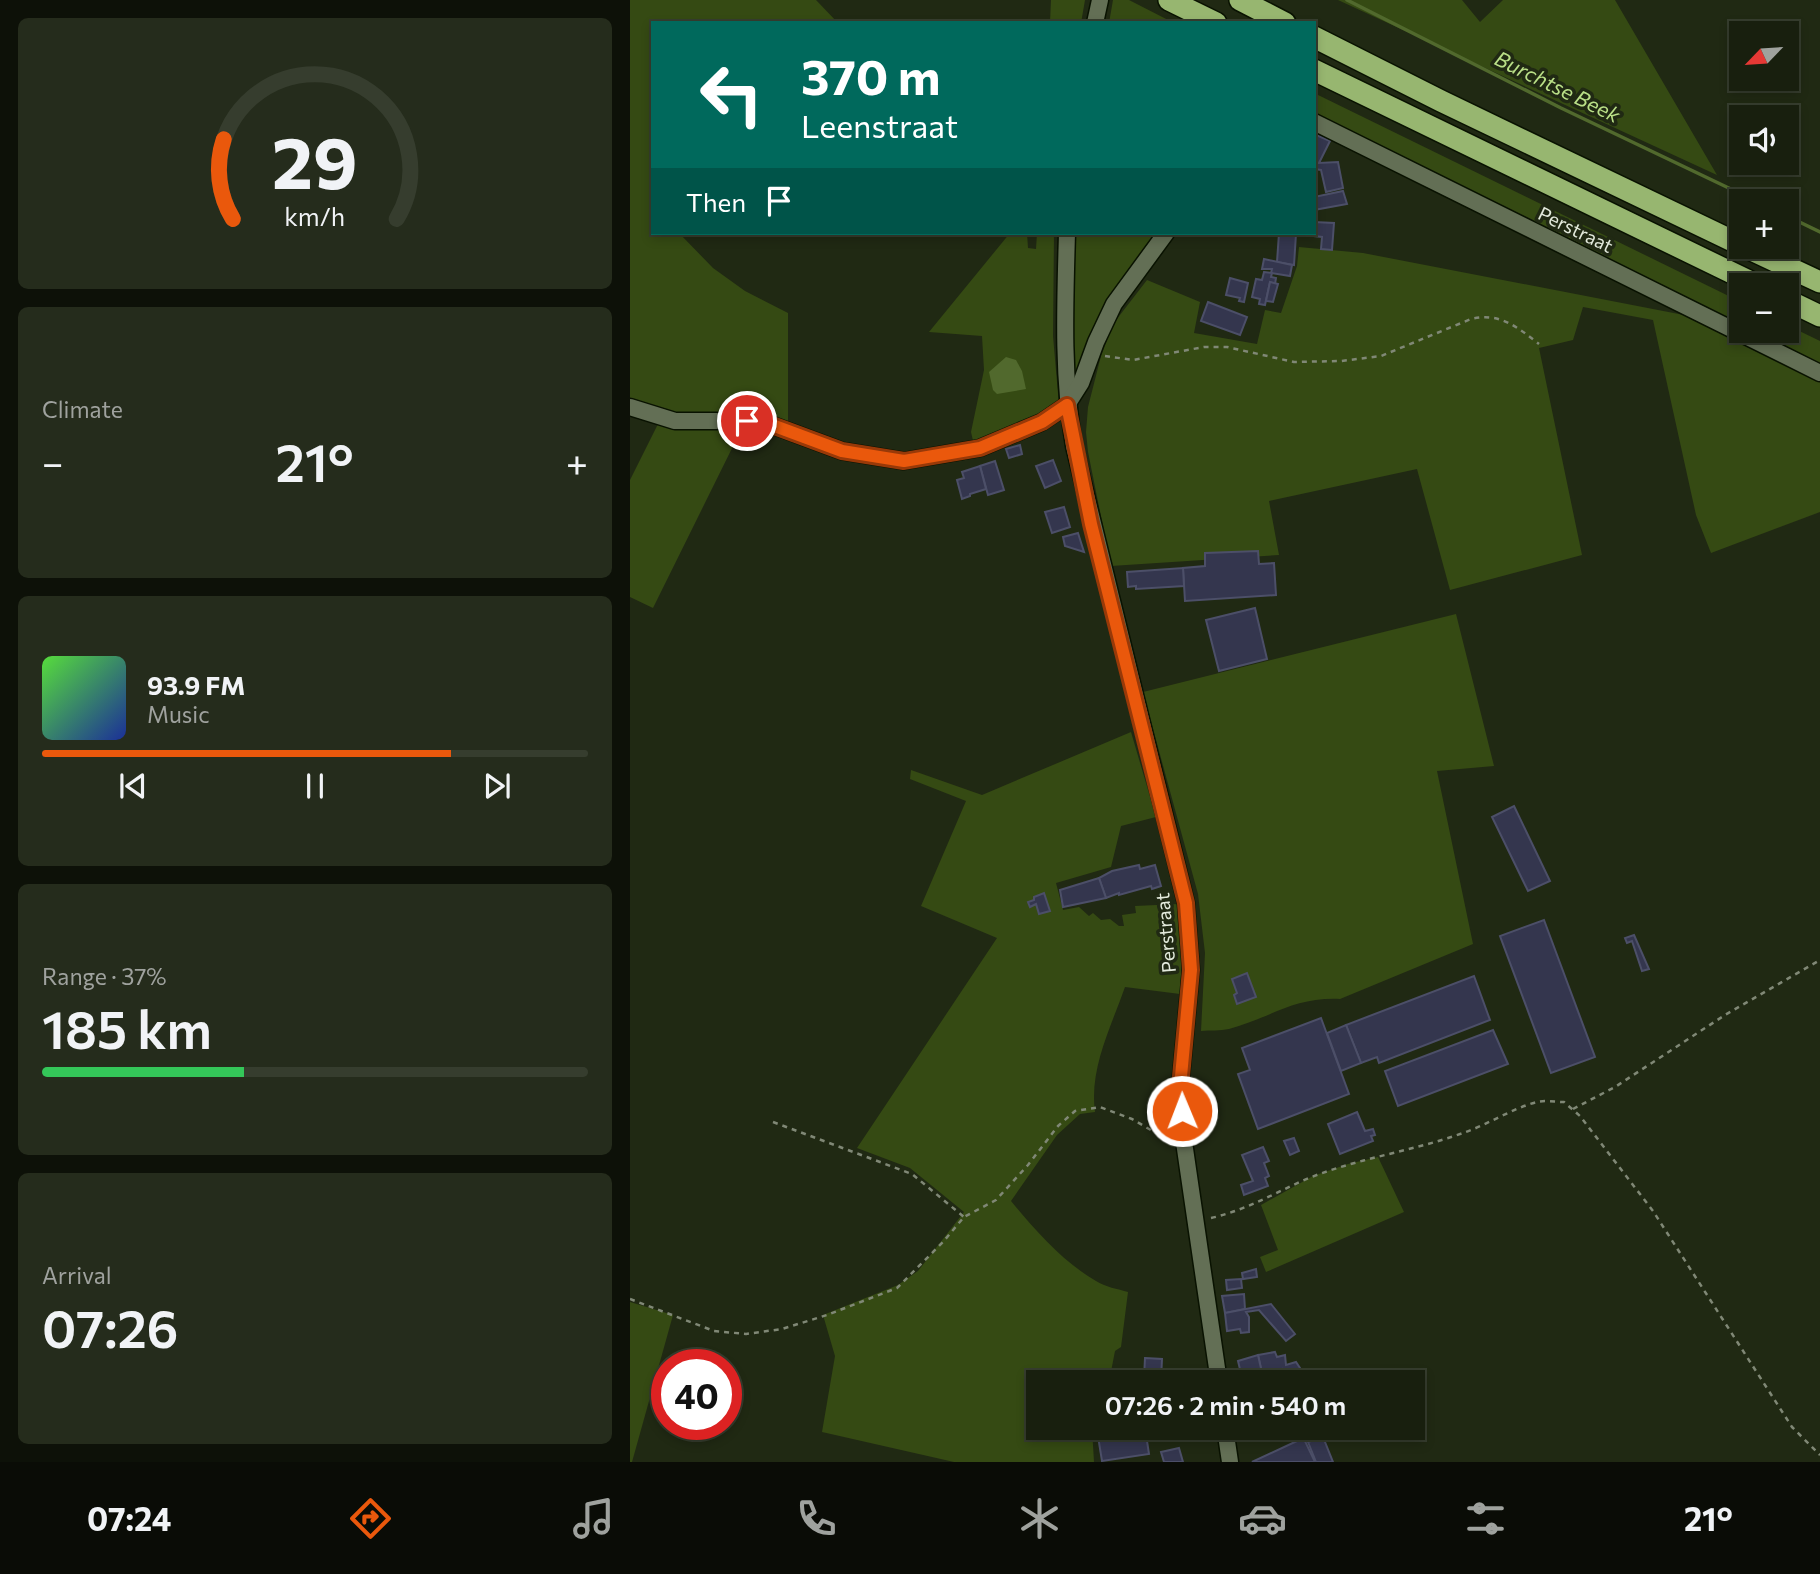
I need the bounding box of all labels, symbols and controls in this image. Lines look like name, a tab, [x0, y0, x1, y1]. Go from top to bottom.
north arrow	[1729, 21, 1799, 91]
map controls	[1729, 21, 1799, 343]
text: 370 m	[801, 45, 940, 105]
water label: Burchtse Beek	[1491, 45, 1625, 127]
icon: left	[686, 49, 777, 140]
text: Leenstraat	[801, 105, 958, 145]
button: sound	[1729, 105, 1799, 175]
text: 29	[272, 116, 358, 205]
icon: arrive	[760, 182, 798, 220]
text: Then	[686, 186, 746, 217]
button: +	[1729, 189, 1799, 259]
text: km/h	[285, 201, 345, 231]
street label: Perstraat	[1535, 201, 1617, 257]
button: −	[1729, 273, 1799, 343]
pin	[717, 391, 777, 451]
text: Climate	[42, 395, 123, 423]
icon: arrive	[728, 402, 766, 440]
text: 21°	[275, 429, 354, 493]
text: −	[42, 438, 64, 485]
text: +	[566, 438, 588, 485]
text: 93.9 FM	[147, 669, 245, 700]
text: Music	[147, 700, 210, 728]
icon: previous	[114, 767, 152, 805]
icon: pause	[296, 767, 334, 805]
icon: next	[478, 767, 516, 805]
street label: Perstraat	[1150, 892, 1180, 974]
text: Range · 37%	[42, 962, 167, 990]
text: 185 km	[42, 996, 212, 1060]
position arrow	[1145, 1074, 1219, 1148]
text: Arrival	[42, 1261, 112, 1289]
text: 07:26	[42, 1295, 178, 1359]
speed limit sign: 40	[651, 1349, 742, 1440]
text: 07:26 · 2 min · 540 m	[1105, 1389, 1346, 1420]
icon: directions	[346, 1494, 395, 1543]
icon: music	[569, 1494, 618, 1543]
icon: phone	[792, 1494, 841, 1543]
icon: climate	[1015, 1494, 1064, 1543]
icon: car	[1238, 1494, 1287, 1543]
icon: filters	[1461, 1494, 1510, 1543]
text: 07:24	[87, 1498, 171, 1538]
text: 21°	[1684, 1498, 1733, 1538]

